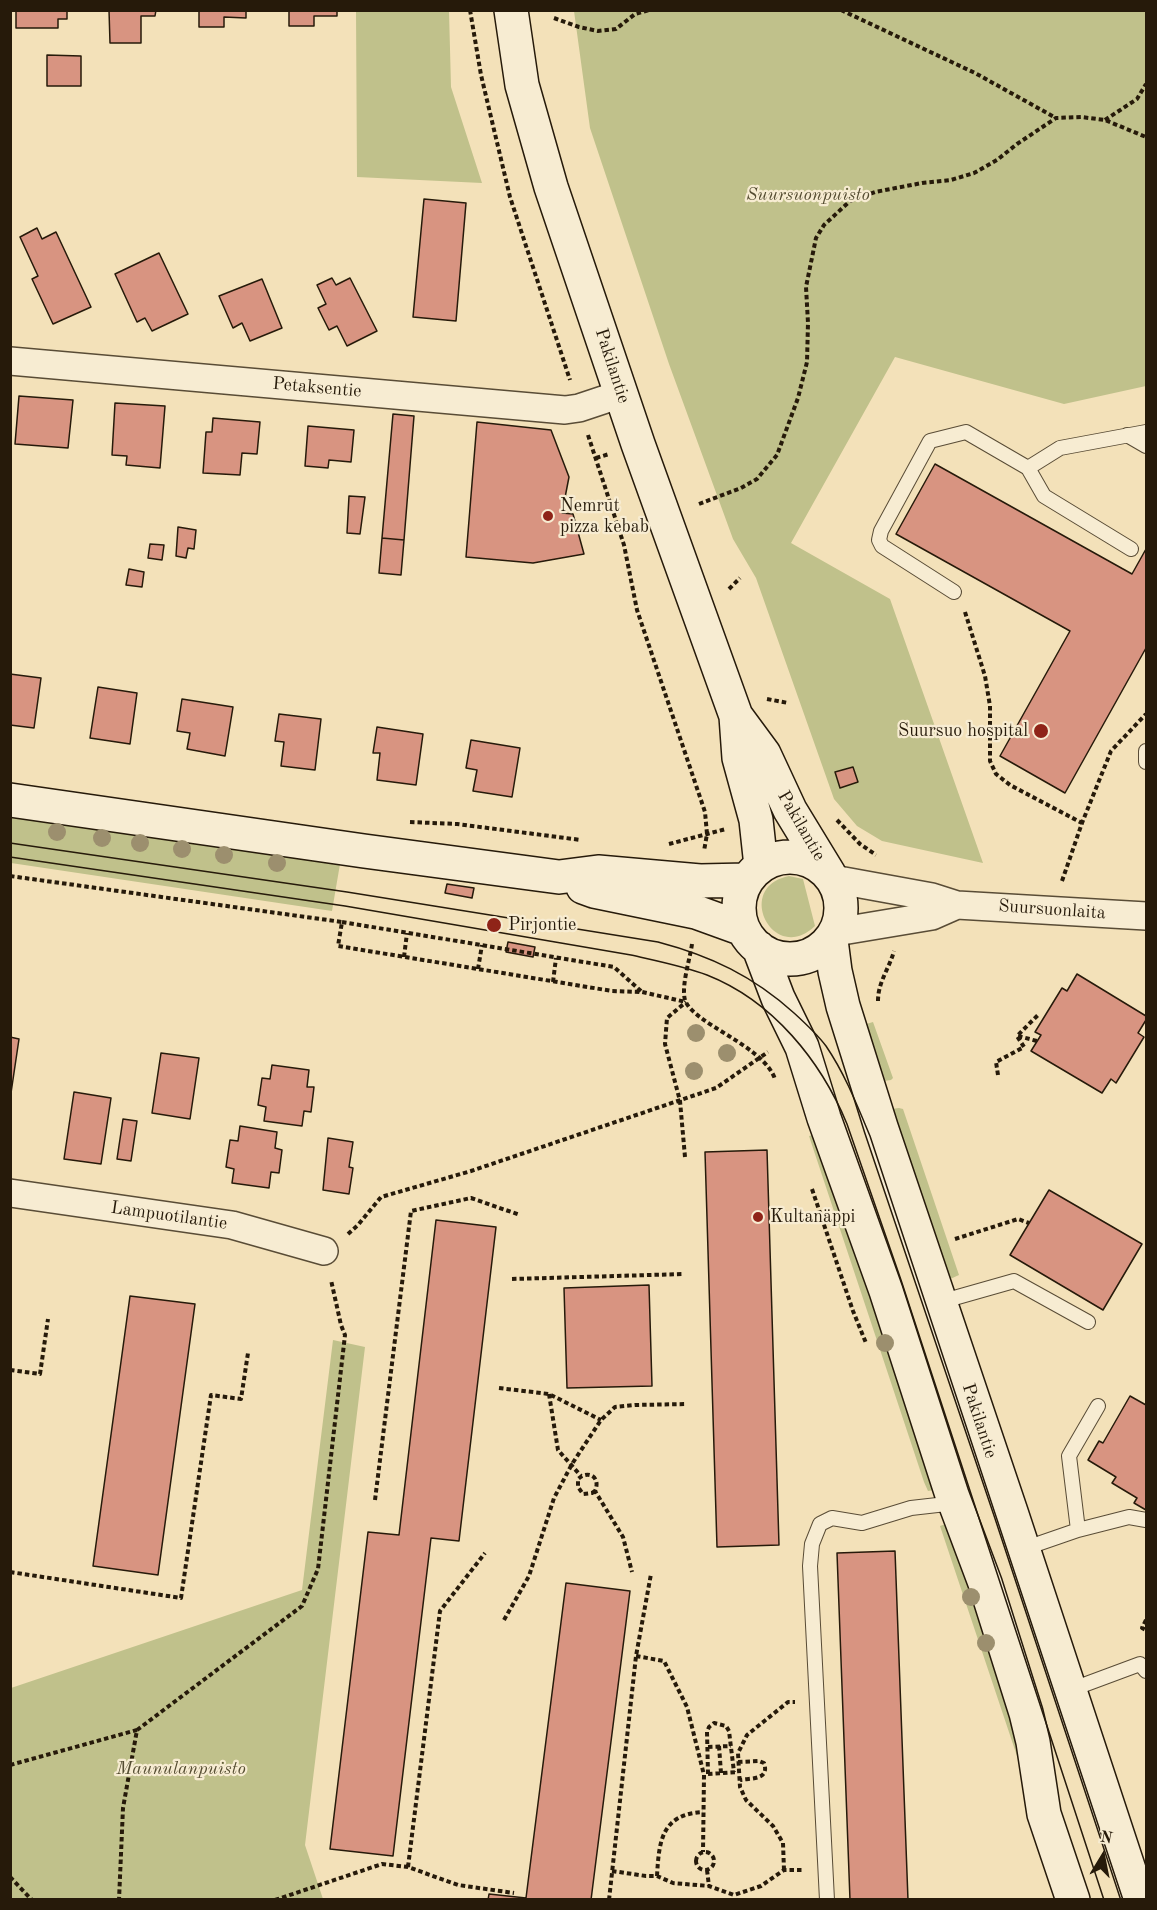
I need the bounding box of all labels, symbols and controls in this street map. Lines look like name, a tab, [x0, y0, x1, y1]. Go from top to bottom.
park label: Suursuonpuisto	[746, 184, 870, 206]
street label: Pakilantie	[590, 326, 634, 406]
street label: Petaksentie	[272, 373, 362, 403]
place label: Nemrut pizza kebab	[560, 495, 649, 538]
marker: Nemrut pizza kebab	[541, 509, 555, 523]
place label: Suursuo hospital	[898, 720, 1028, 742]
marker: Suursuo hospital	[1032, 722, 1050, 740]
street label: Pakilantie	[772, 787, 830, 865]
street label: Suursuonlaita	[998, 895, 1106, 925]
place label: Pirjontie	[508, 914, 576, 936]
marker: Pirjontie	[485, 916, 503, 934]
street label: Lampuotilantie	[109, 1197, 229, 1235]
place label: Kultanäppi	[770, 1206, 855, 1228]
marker: Kultanäppi	[751, 1210, 765, 1224]
street label: Pakilantie	[957, 1381, 1001, 1461]
park label: Maunulanpuisto	[116, 1758, 246, 1780]
north arrow	[1073, 1826, 1133, 1886]
text: N	[1099, 1829, 1114, 1847]

